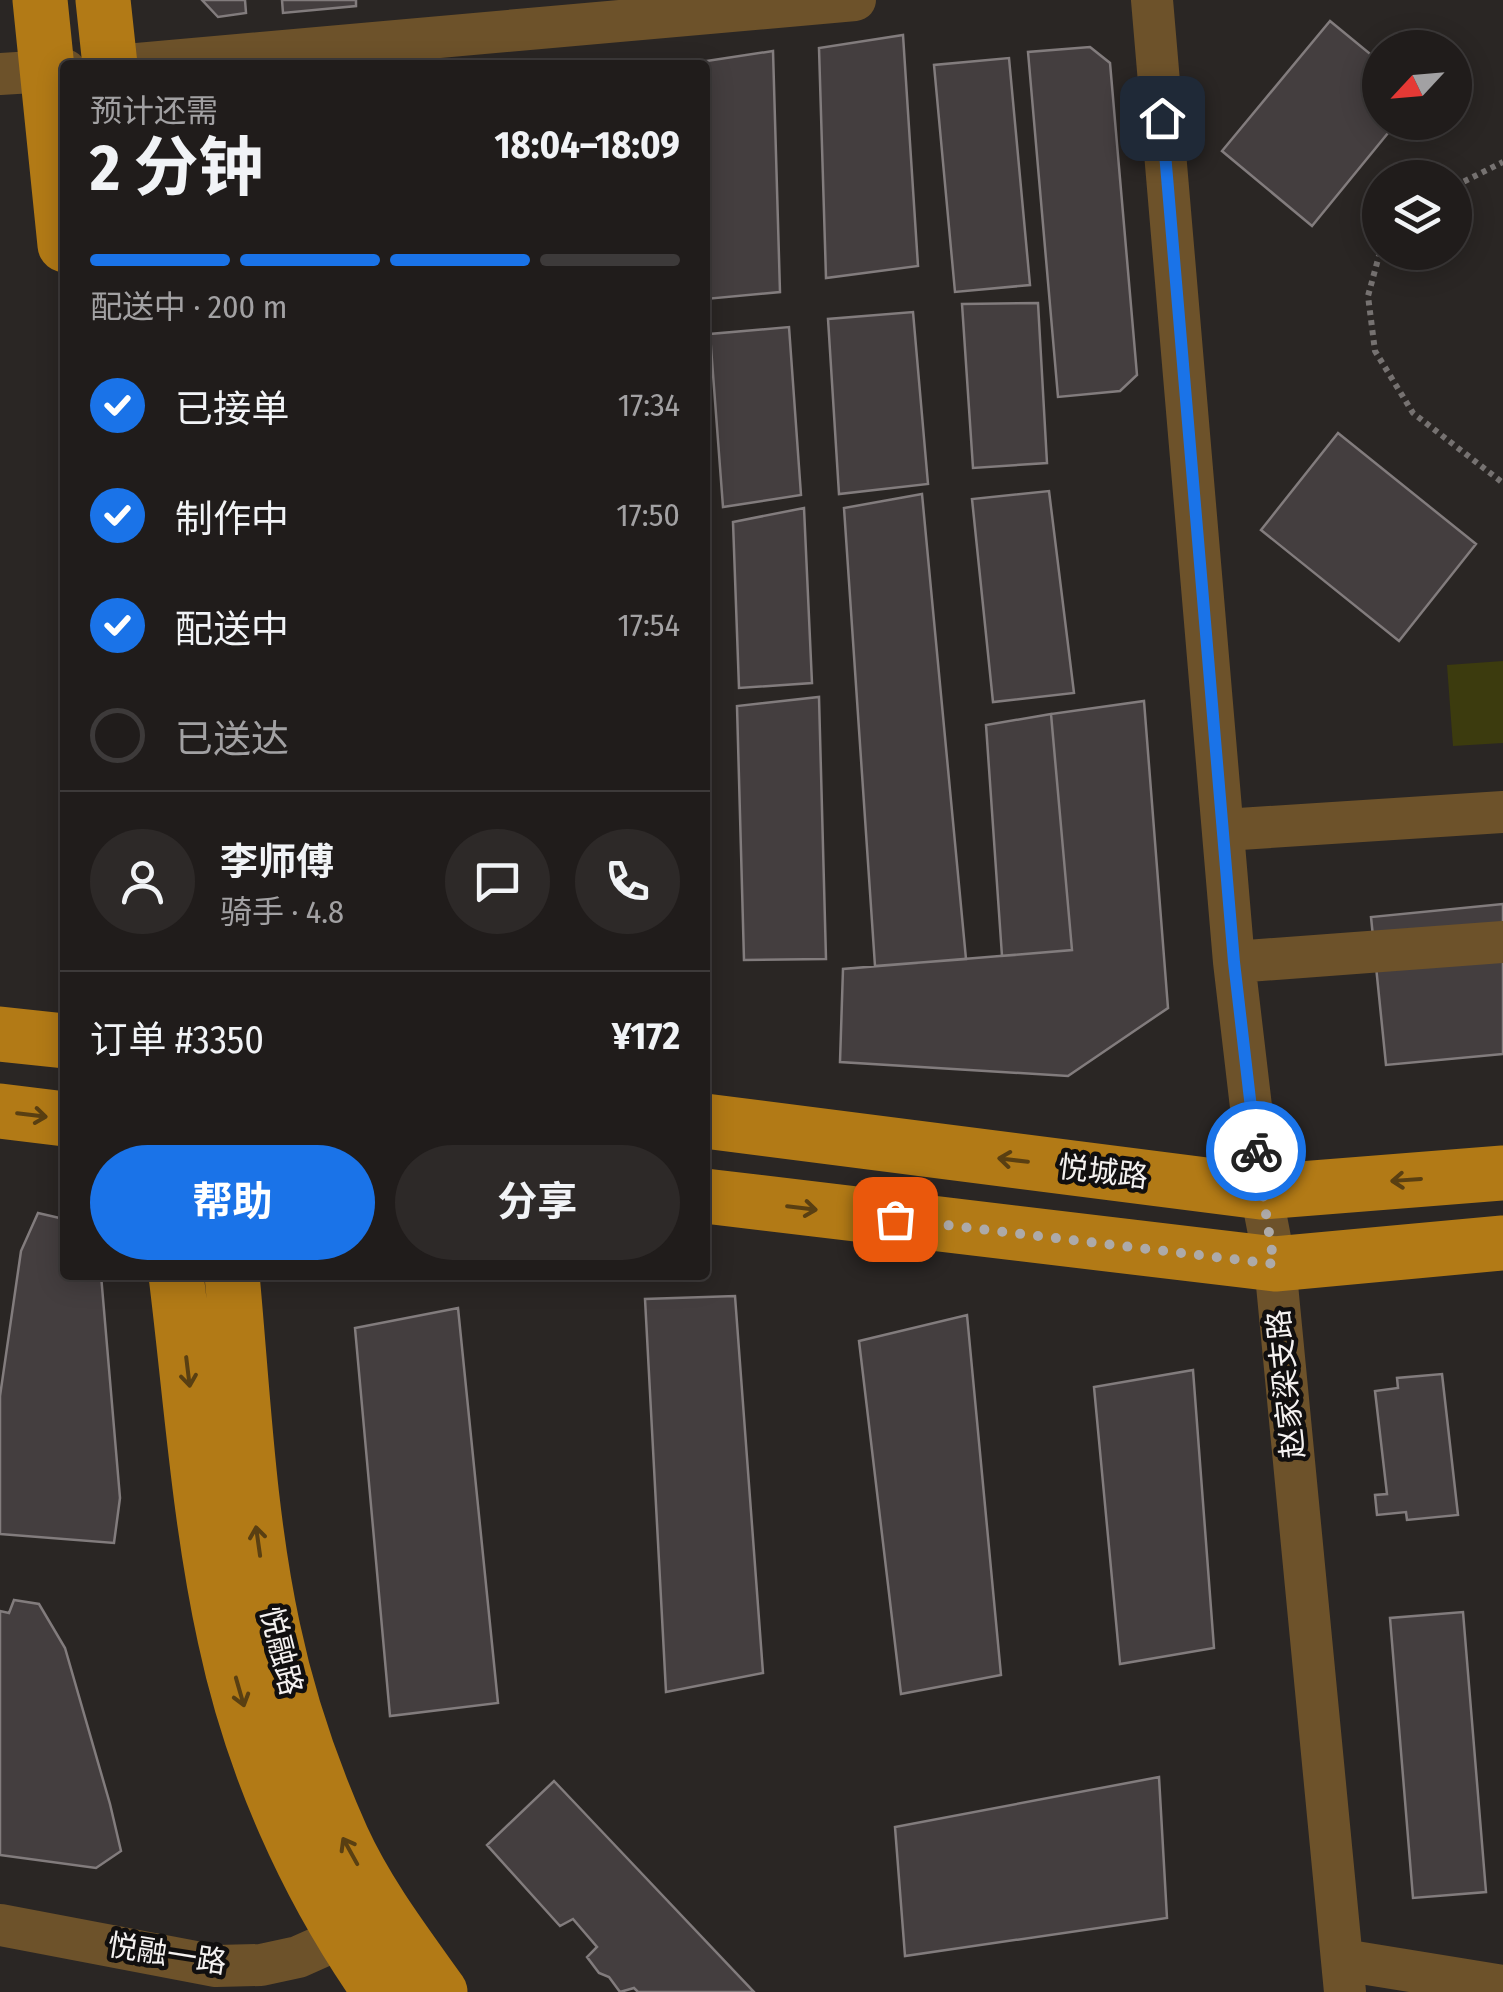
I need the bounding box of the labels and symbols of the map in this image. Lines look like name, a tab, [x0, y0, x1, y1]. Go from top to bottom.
north arrow	[1362, 30, 1472, 140]
pin	[1120, 76, 1205, 161]
courier	[1206, 1101, 1306, 1201]
one-way arrow	[16, 1106, 48, 1125]
street label: 悦城路	[1056, 1149, 1150, 1195]
one-way arrow	[998, 1150, 1030, 1169]
one-way arrow	[1390, 1171, 1422, 1190]
pin	[853, 1177, 938, 1262]
one-way arrow	[785, 1199, 817, 1218]
street label: 赵家梁支路	[1260, 1308, 1312, 1460]
one-way arrow	[179, 1355, 198, 1387]
one-way arrow	[249, 1525, 267, 1557]
street label: 悦融路	[253, 1603, 309, 1699]
one-way arrow	[232, 1676, 250, 1707]
one-way arrow	[339, 1837, 359, 1866]
street label: 悦融一路	[105, 1927, 229, 1981]

